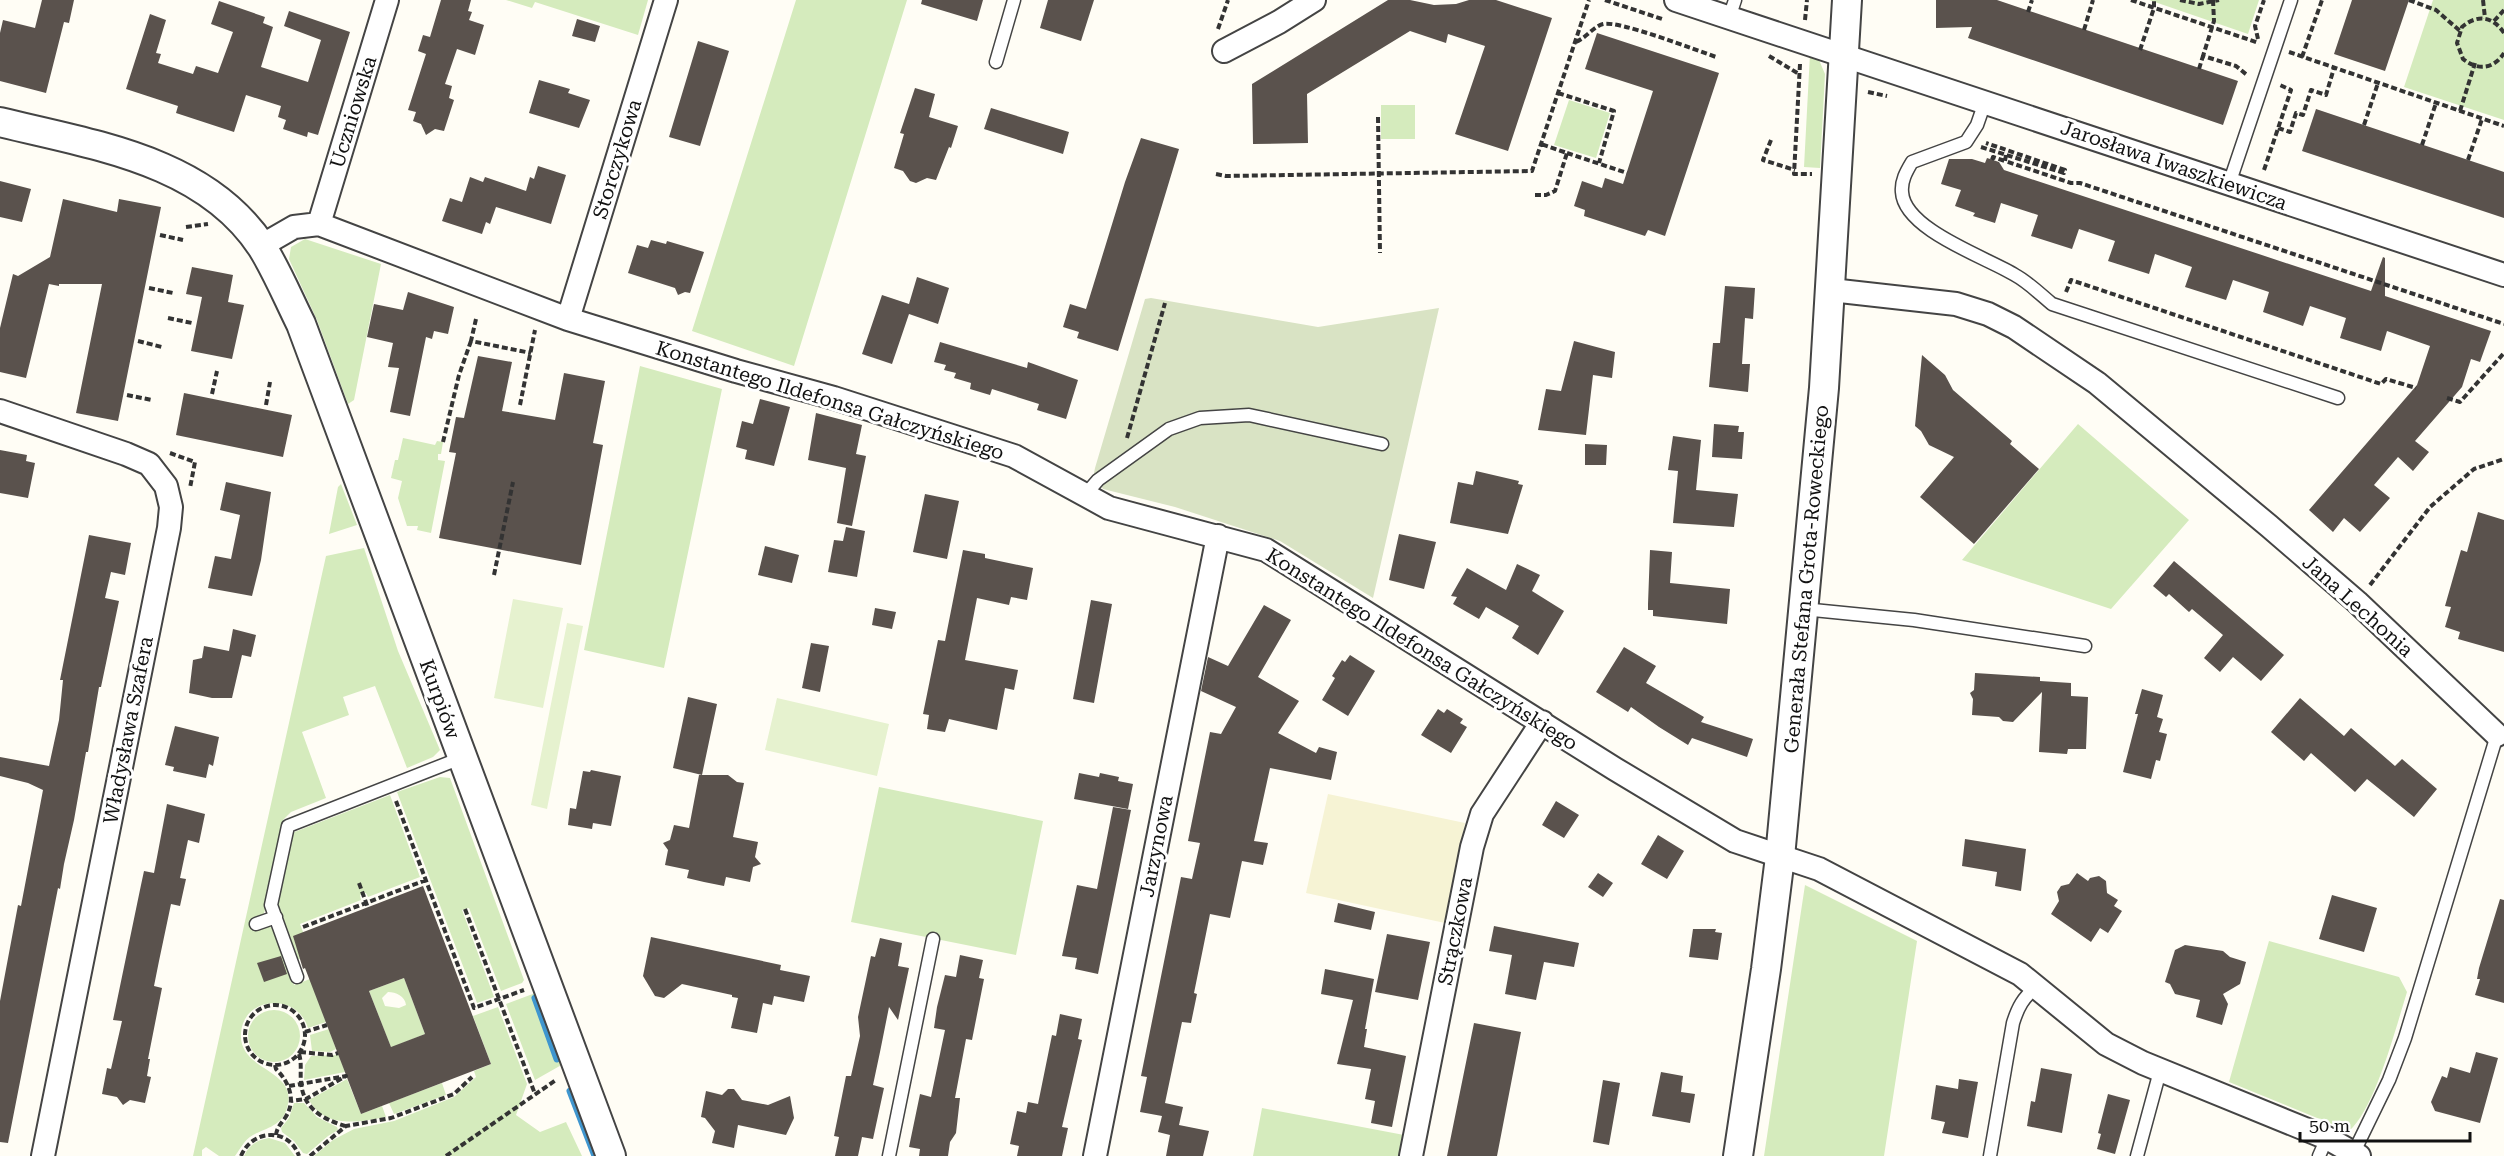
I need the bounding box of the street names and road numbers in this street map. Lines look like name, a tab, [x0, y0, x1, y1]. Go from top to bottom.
street label: Uczniowska	[325, 53, 381, 171]
street label: Storczykowa	[587, 96, 647, 222]
street label: Jarosława Iwaszkiewicza	[2058, 115, 2290, 215]
street label: Konstantego Ildefonsa Gałczyńskiego	[653, 335, 1007, 465]
street label: Generała Stefana Grota-Roweckiego	[1779, 404, 1833, 754]
street label: Konstantego Ildefonsa Gałczyńskiego	[1262, 543, 1582, 755]
street label: Jana Lechonia	[2298, 550, 2418, 662]
street label: Władysława Szafera	[98, 634, 158, 826]
street label: Kurpiów	[415, 656, 466, 742]
street label: Jarzynowa	[1134, 793, 1178, 899]
street label: Strączkowa	[1433, 875, 1477, 987]

